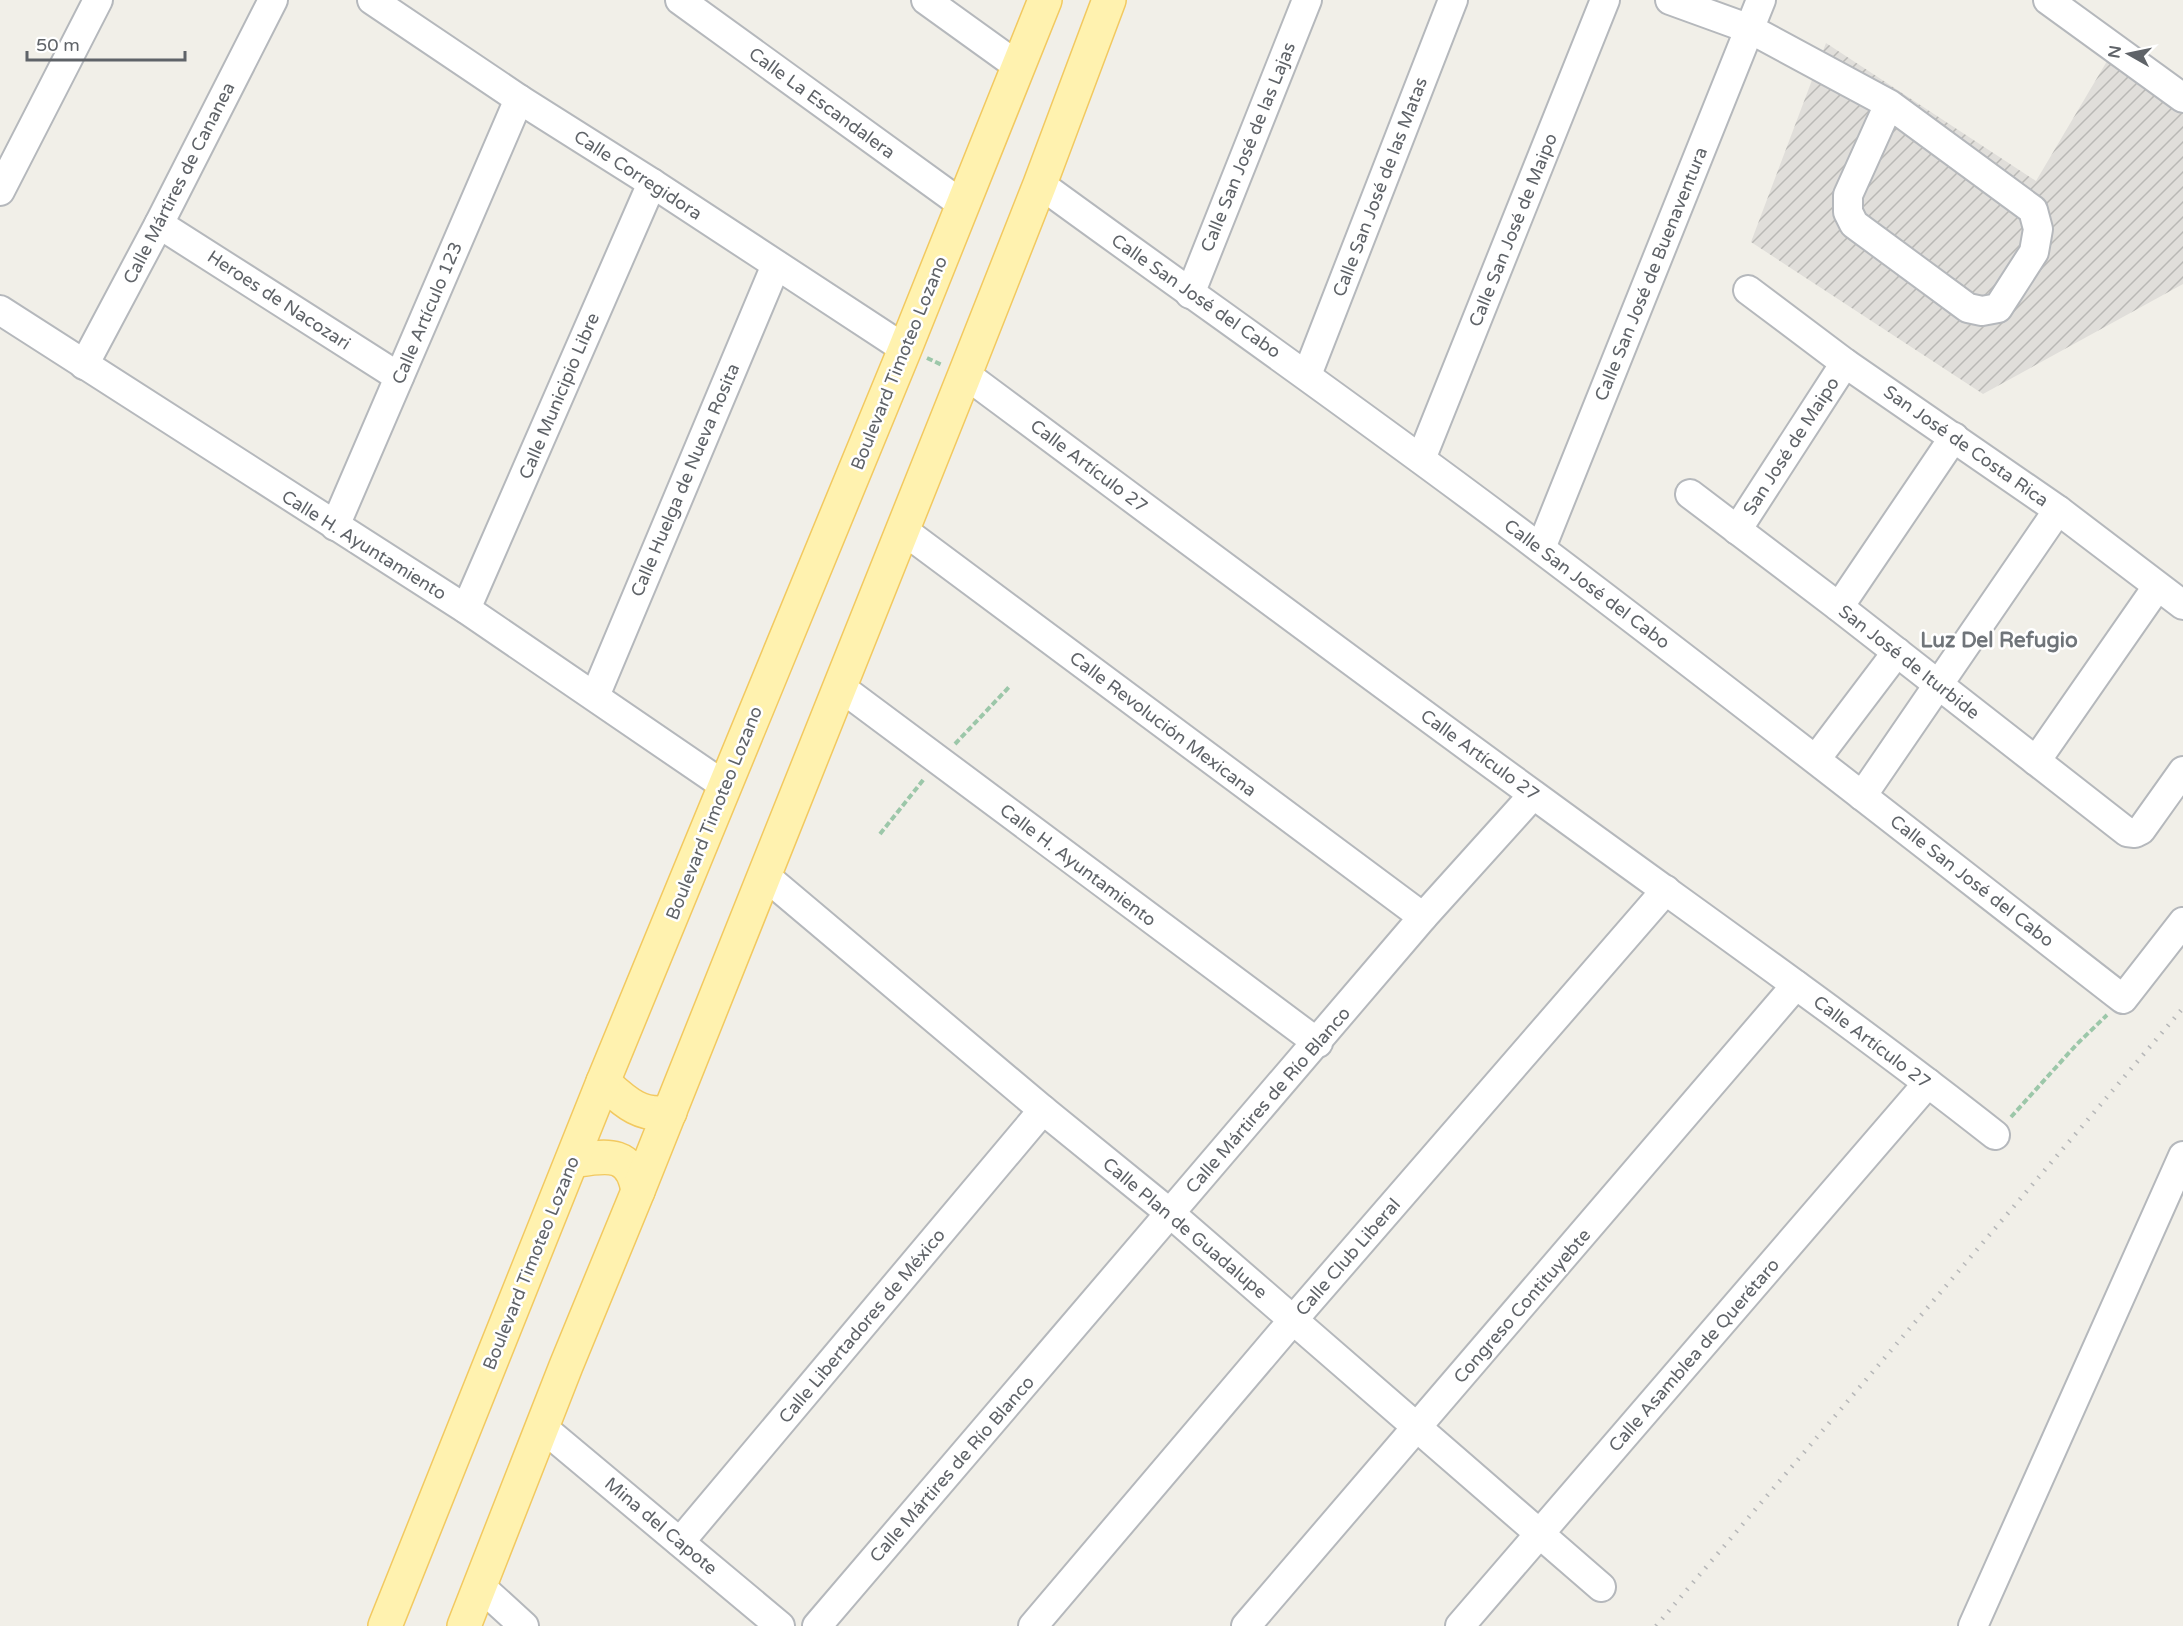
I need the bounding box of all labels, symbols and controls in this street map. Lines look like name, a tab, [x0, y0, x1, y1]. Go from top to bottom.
scale bar	[27, 24, 184, 62]
north arrow	[2099, 24, 2159, 84]
text: 50 m	[36, 34, 80, 56]
street label: Calle San José de las Lajas	[1196, 39, 1300, 255]
street label: Calle La Escandalera	[745, 43, 899, 163]
text: N	[2104, 44, 2126, 60]
street label: Calle San José de las Matas	[1328, 74, 1432, 300]
street label: Calle Mártires de Cananea	[118, 78, 240, 288]
street label: Calle Corregidora	[570, 125, 706, 225]
street label: Calle San José de Maipo	[1464, 130, 1562, 330]
street label: Calle San José de Buenaventura	[1590, 144, 1712, 404]
street label: Calle San José del Cabo	[1107, 229, 1285, 363]
street label: Calle Artículo 123	[387, 238, 467, 388]
street label: Heroes de Nacozari	[203, 245, 355, 355]
street label: Boulevard Timoteo Lozano	[846, 253, 952, 473]
street label: Calle Municipio Libre	[514, 310, 604, 482]
street label: Calle Huelga de Nueva Rosita	[626, 360, 744, 600]
street label: San José de Maipo	[1738, 373, 1844, 519]
street label: San José de Costa Rica	[1879, 381, 2053, 511]
street label: Calle Artículo 27	[1026, 415, 1152, 517]
street label: Calle H. Ayuntamiento	[278, 485, 451, 605]
street label: Calle San José del Cabo	[1500, 514, 1674, 654]
street label: San José de Iturbide	[1834, 600, 1984, 724]
district label: Luz Del Refugio	[1920, 628, 2078, 653]
street label: Calle Revolución Mexicana	[1065, 647, 1261, 801]
street label: Boulevard Timoteo Lozano	[661, 703, 767, 923]
street label: Calle Artículo 27	[1416, 705, 1544, 805]
street label: Calle H. Ayuntamiento	[995, 799, 1161, 931]
street label: Calle San José del Cabo	[1886, 810, 2058, 952]
street label: Calle Artículo 27	[1809, 991, 1935, 1093]
street label: Calle Mártires de Río Blanco	[1181, 1002, 1355, 1198]
street label: Boulevard Timoteo Lozano	[478, 1153, 584, 1373]
street label: Calle Plan de Guadalupe	[1098, 1153, 1272, 1303]
street label: Calle Club Liberal	[1291, 1194, 1405, 1320]
street label: Calle Libertadores de México	[774, 1224, 950, 1428]
street label: Congreso Contituyebte	[1449, 1224, 1595, 1388]
street label: Calle Asamblea de Querétaro	[1604, 1254, 1784, 1456]
street label: Calle Mártires de Río Blanco	[865, 1371, 1039, 1567]
street label: Mina del Capote	[600, 1473, 722, 1579]

